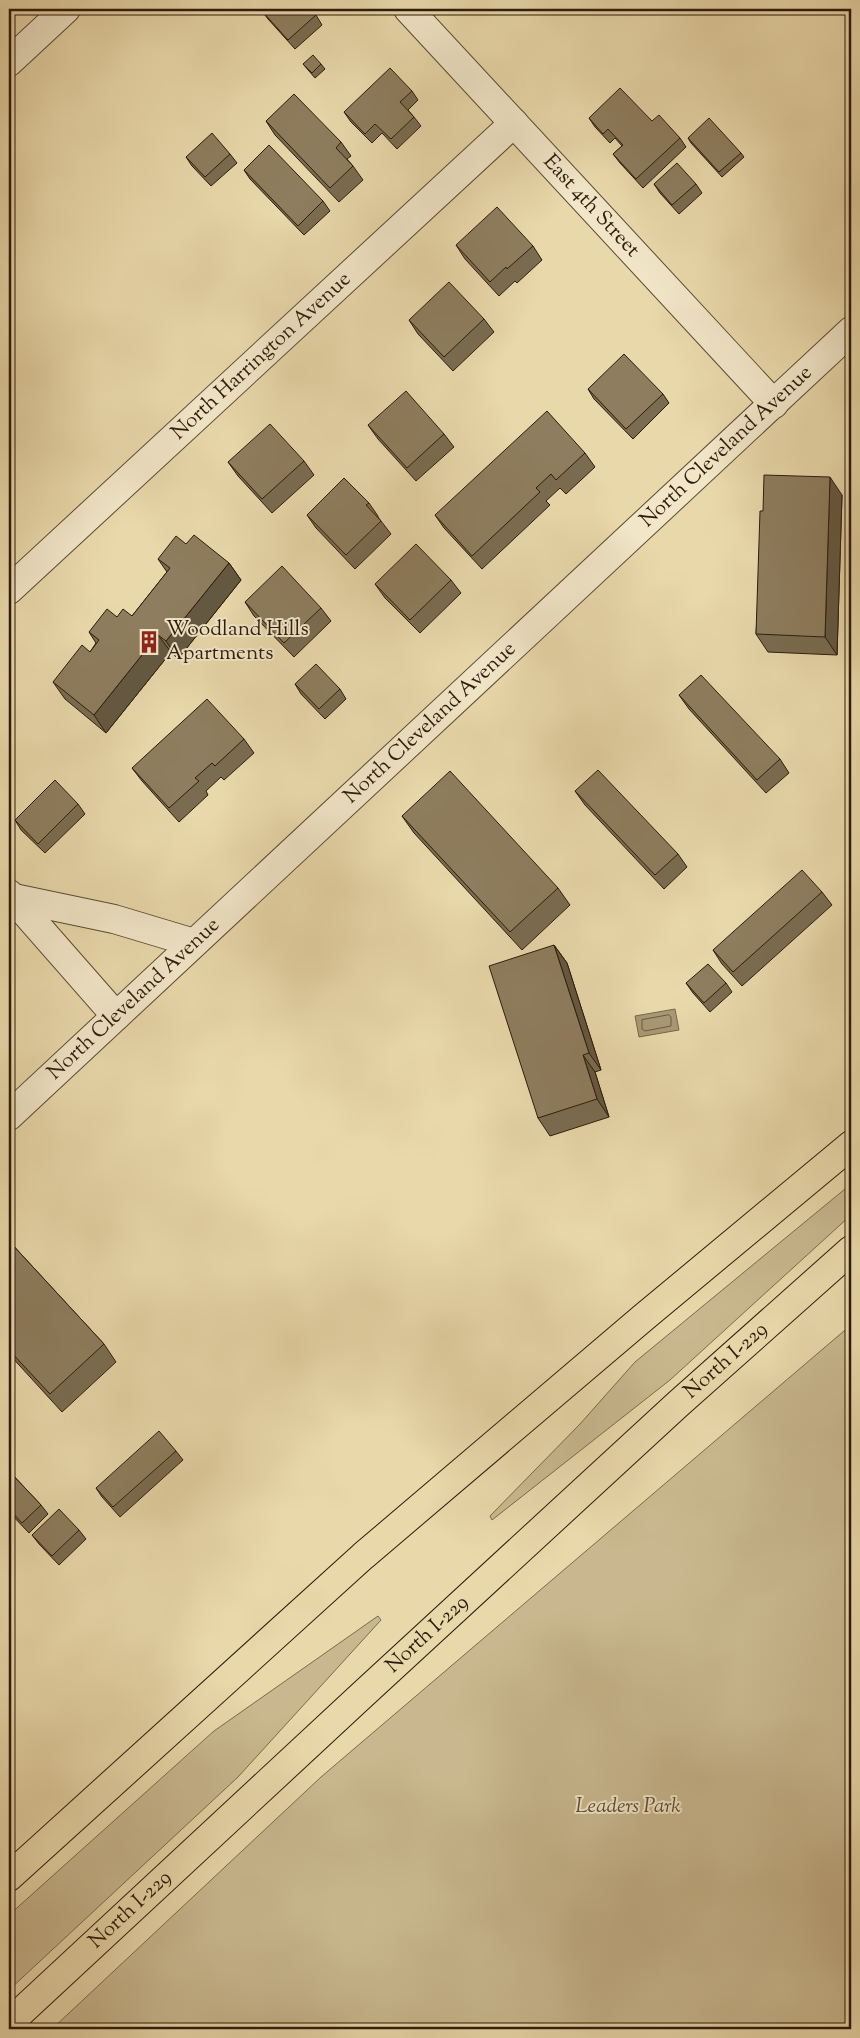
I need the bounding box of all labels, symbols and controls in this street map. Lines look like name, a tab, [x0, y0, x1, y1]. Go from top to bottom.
street label: East 4th Street	[535, 148, 646, 265]
street label: North Harrington Avenue	[165, 265, 358, 448]
street label: North Cleveland Avenue	[634, 359, 820, 535]
place label: Woodland Hills Apartments	[166, 615, 309, 669]
building icon: Woodland Hills Apartments	[136, 629, 162, 655]
street label: North Cleveland Avenue	[337, 635, 523, 811]
street label: North Cleveland Avenue	[41, 911, 227, 1088]
street label: North I-229	[678, 1315, 775, 1407]
street label: North I-229	[379, 1589, 476, 1681]
park label: Leaders Park	[575, 1792, 681, 1822]
street label: North I-229	[82, 1864, 179, 1956]

